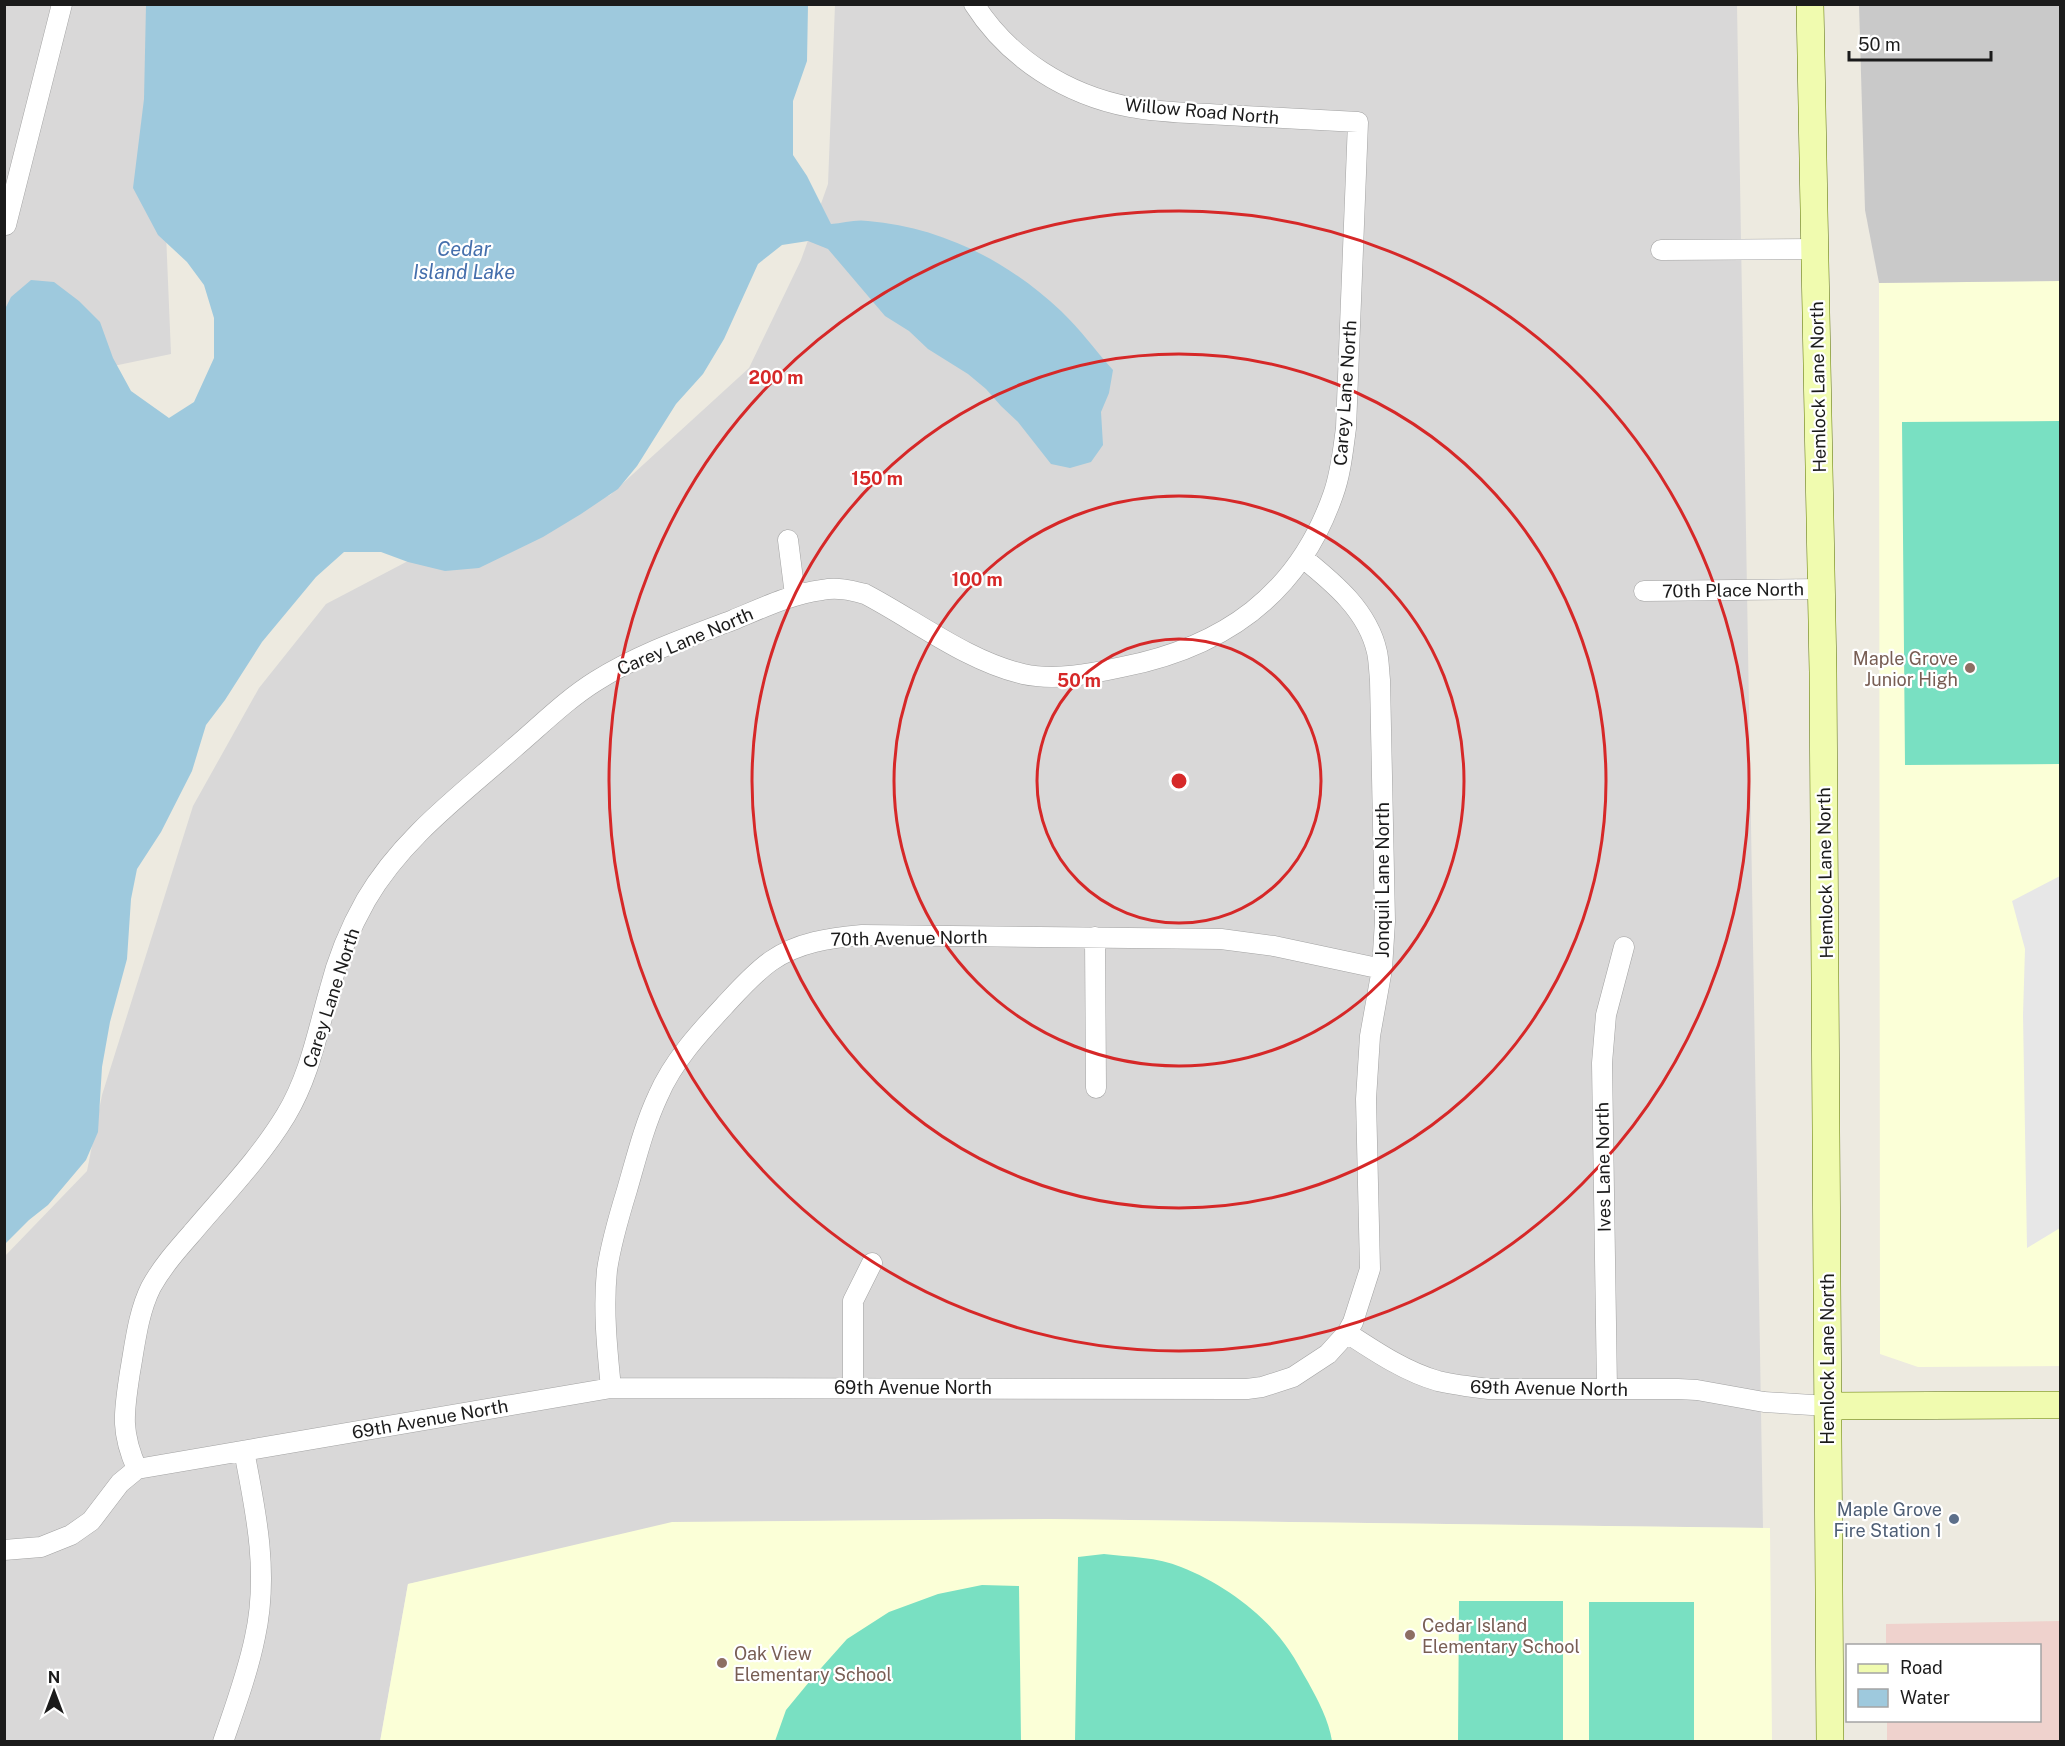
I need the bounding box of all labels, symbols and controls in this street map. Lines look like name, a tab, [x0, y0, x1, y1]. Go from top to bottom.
scale bar	[1849, 24, 1992, 62]
text: 50 m	[1858, 34, 1901, 55]
street label: Willow Road North	[1124, 94, 1280, 128]
water label: Cedar Island Lake	[413, 237, 515, 284]
street label: Hemlock Lane North	[1806, 301, 1830, 473]
street label: Carey Lane North	[1329, 320, 1361, 466]
text: 200 m	[749, 367, 803, 388]
text: 150 m	[851, 468, 903, 489]
text: 100 m	[951, 569, 1003, 590]
street label: 70th Place North	[1662, 578, 1804, 602]
street label: Carey Lane North	[614, 603, 756, 679]
place label: Maple Grove Junior High	[1853, 648, 1958, 690]
marker: Maple Grove Junior High	[1963, 661, 1977, 675]
text: 50 m	[1057, 670, 1101, 691]
centre of rings	[1169, 771, 1189, 791]
street label: Hemlock Lane North	[1813, 787, 1837, 959]
street label: Jonquil Lane North	[1372, 802, 1393, 958]
street label: Carey Lane North	[298, 925, 364, 1071]
street label: 70th Avenue North	[830, 926, 988, 950]
street label: Ives Lane North	[1591, 1102, 1615, 1232]
street label: Hemlock Lane North	[1817, 1273, 1838, 1445]
street label: 69th Avenue North	[1470, 1376, 1628, 1400]
street label: 69th Avenue North	[834, 1377, 992, 1398]
street label: 69th Avenue North	[350, 1395, 510, 1443]
place label: Maple Grove Fire Station 1	[1833, 1499, 1942, 1541]
marker: Maple Grove Fire Station 1	[1947, 1512, 1961, 1526]
place label: Cedar Island Elementary School	[1422, 1615, 1580, 1657]
marker: Cedar Island Elementary School	[1403, 1628, 1417, 1642]
place label: Oak View Elementary School	[734, 1643, 892, 1685]
legend	[1846, 1644, 2041, 1722]
marker: Oak View Elementary School	[715, 1656, 729, 1670]
text: Road	[1900, 1657, 1943, 1678]
north arrow	[24, 1662, 84, 1722]
text: N	[48, 1668, 60, 1687]
text: Water	[1900, 1687, 1950, 1708]

